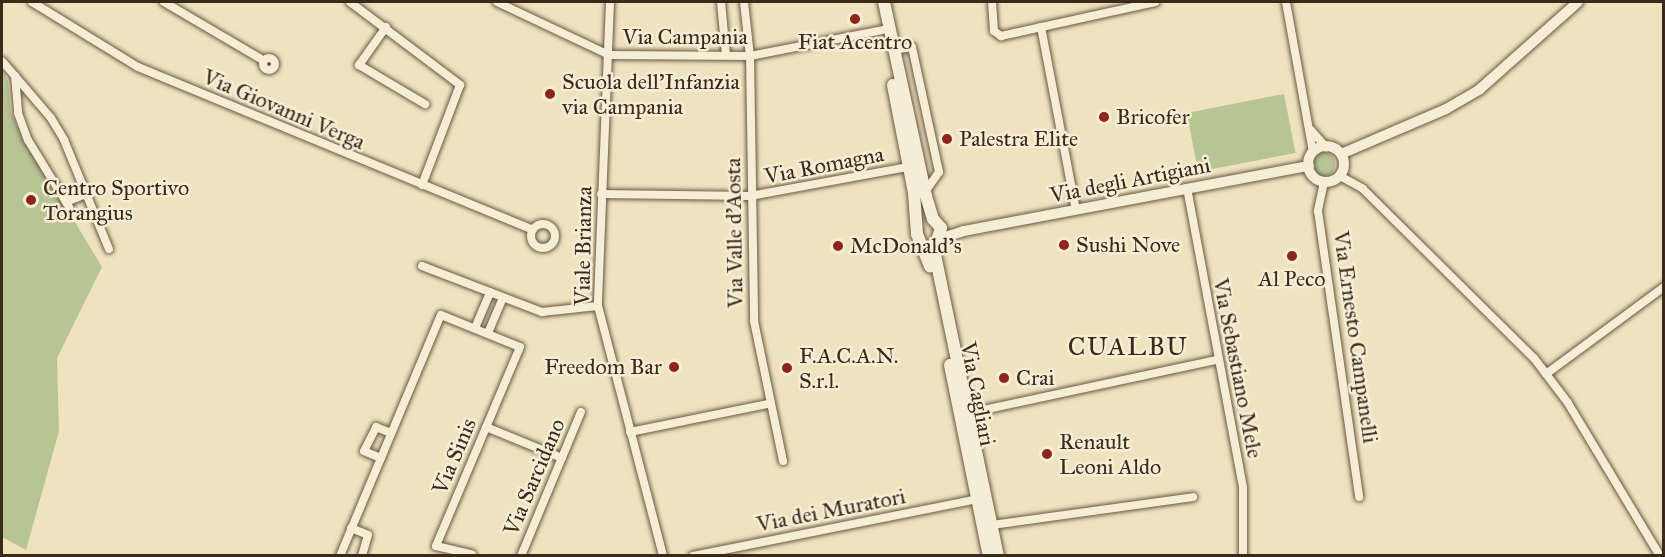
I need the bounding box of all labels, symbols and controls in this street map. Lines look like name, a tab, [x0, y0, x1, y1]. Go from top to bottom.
marker: Fiat Acentro	[848, 12, 862, 26]
street label: Via Campania	[622, 24, 748, 50]
place label: Fiat Acentro	[798, 29, 912, 55]
street label: Via Giovanni Verga	[199, 63, 369, 155]
place label: Scuola dell'Infanzia via Campania	[562, 68, 740, 119]
marker: Scuola dell'Infanzia via Campania	[543, 87, 557, 101]
place label: Bricofer	[1116, 104, 1190, 130]
marker: Bricofer	[1097, 110, 1111, 124]
place label: Palestra Elite	[959, 126, 1078, 152]
marker: Palestra Elite	[940, 132, 954, 146]
street label: Via Romagna	[762, 140, 886, 190]
street label: Via degli Artigiani	[1047, 151, 1213, 209]
street label: Via Valle d'Aosta	[719, 157, 749, 309]
place label: Centro Sportivo Torangius	[43, 174, 189, 226]
street label: Viale Brianza	[569, 186, 597, 306]
marker: Centro Sportivo Torangius	[24, 193, 38, 207]
street label: Via Ernesto Campanelli	[1328, 229, 1384, 445]
place label: Sushi Nove	[1076, 232, 1180, 258]
place label: McDonald's	[850, 233, 962, 259]
marker: Sushi Nove	[1057, 238, 1071, 252]
marker: McDonald's	[831, 239, 845, 253]
marker: Al Peco	[1285, 249, 1299, 263]
place label: Al Peco	[1258, 266, 1326, 292]
street label: Via Sebastiano Mele	[1208, 276, 1268, 460]
district label: CUALBU	[1068, 331, 1188, 363]
street label: Via Cagliari	[955, 340, 1001, 448]
place label: F.A.C.A.N. S.r.l.	[799, 342, 898, 394]
place label: Freedom Bar	[544, 354, 662, 380]
marker: Freedom Bar	[667, 360, 681, 374]
marker: F.A.C.A.N. S.r.l.	[780, 361, 794, 375]
place label: Crai	[1016, 365, 1055, 391]
marker: Crai	[997, 371, 1011, 385]
street label: Via Sinis	[426, 414, 482, 498]
street label: Via Sarcidano	[498, 415, 570, 539]
place label: Renault Leoni Aldo	[1059, 428, 1161, 480]
marker: Renault Leoni Aldo	[1040, 447, 1054, 461]
street label: Via dei Muratori	[754, 483, 908, 537]

